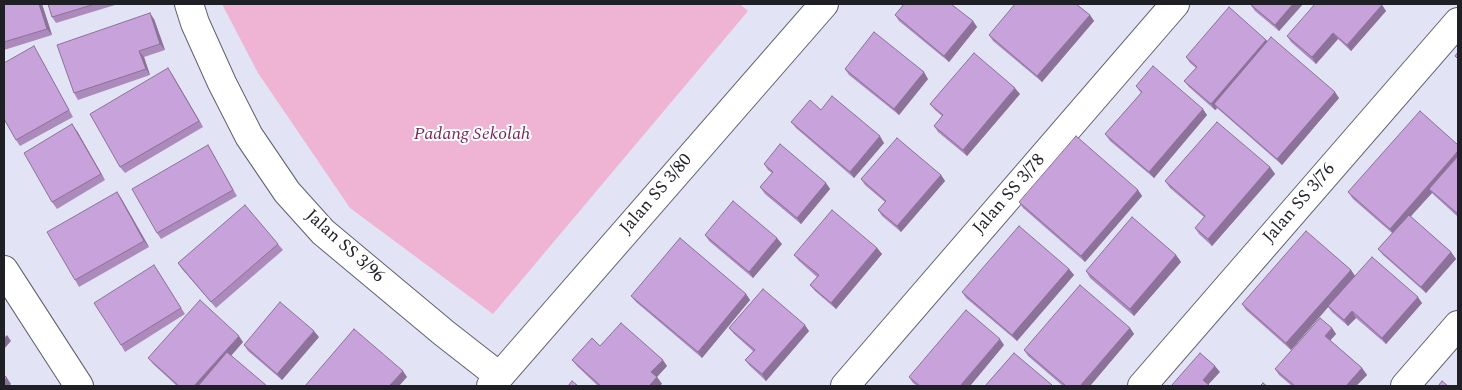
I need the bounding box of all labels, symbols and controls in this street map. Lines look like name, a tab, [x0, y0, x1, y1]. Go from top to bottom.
park label: Padang Sekolah	[414, 124, 530, 146]
street label: Jalan SS 3/80	[616, 150, 698, 240]
street label: Jalan SS 3/78	[969, 150, 1051, 240]
street label: Jalan SS 3/76	[1259, 159, 1341, 249]
street label: Jalan SS 3/96	[300, 206, 388, 288]

